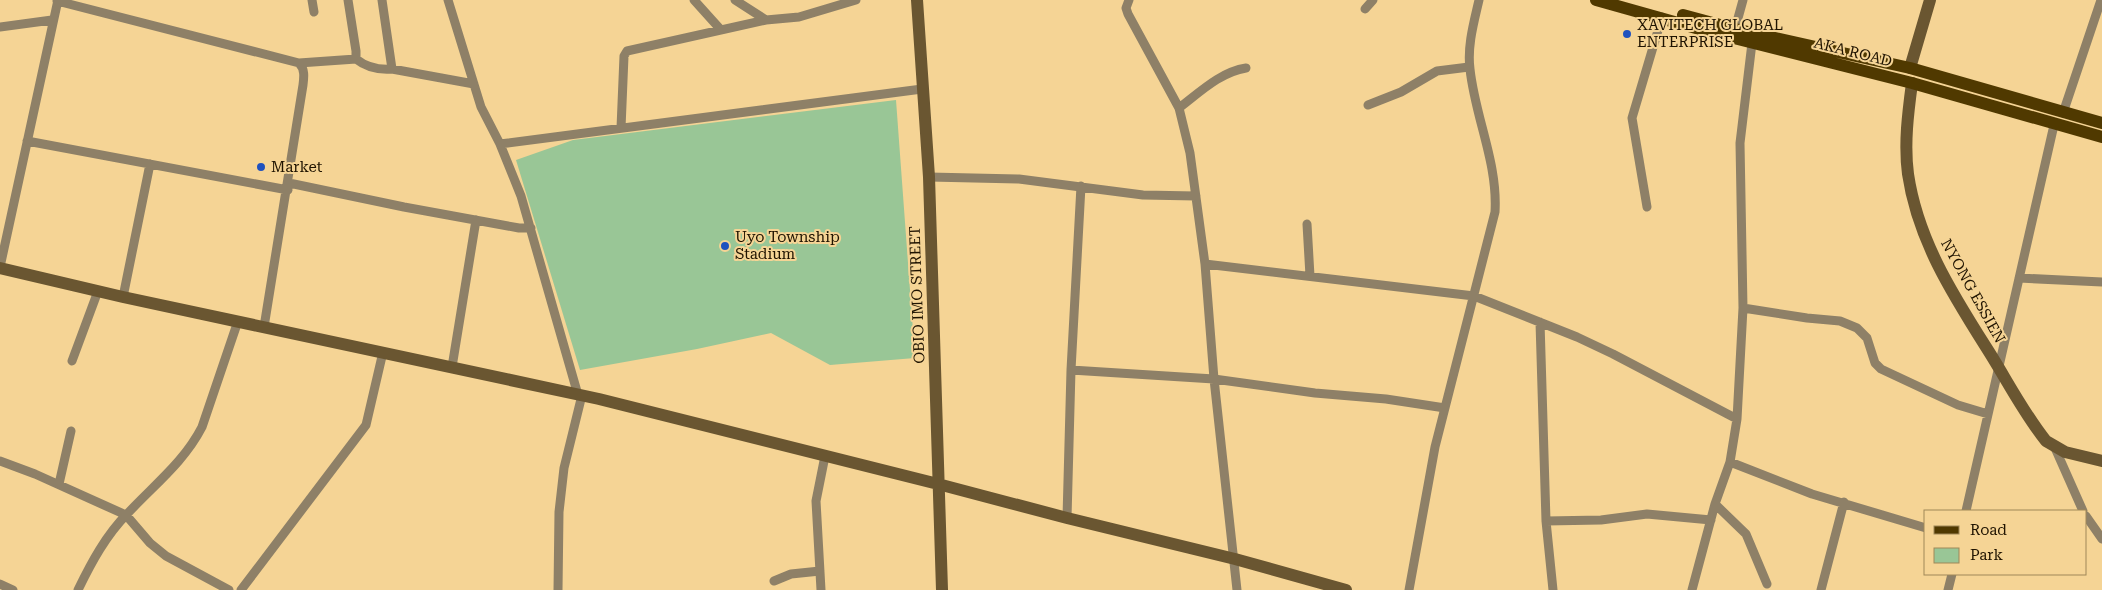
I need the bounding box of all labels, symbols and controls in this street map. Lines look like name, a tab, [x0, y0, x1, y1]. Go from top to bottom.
place label: XAVITECH GLOBAL ENTERPRISE	[1637, 16, 1783, 51]
marker: XAVITECH GLOBAL ENTERPRISE	[1621, 28, 1633, 40]
street label: AKA ROAD	[1812, 34, 1894, 70]
place label: Market	[271, 158, 323, 176]
marker: Market	[255, 161, 267, 173]
street label: OBIO IMO STREET	[906, 226, 928, 364]
place label: Uyo Township Stadium	[735, 228, 840, 263]
street label: NYONG ESSIEN	[1937, 236, 2009, 346]
marker: Uyo Township Stadium	[719, 240, 731, 252]
legend	[1924, 510, 2087, 575]
text: Road	[1970, 521, 2007, 539]
text: Park	[1970, 546, 2004, 564]

